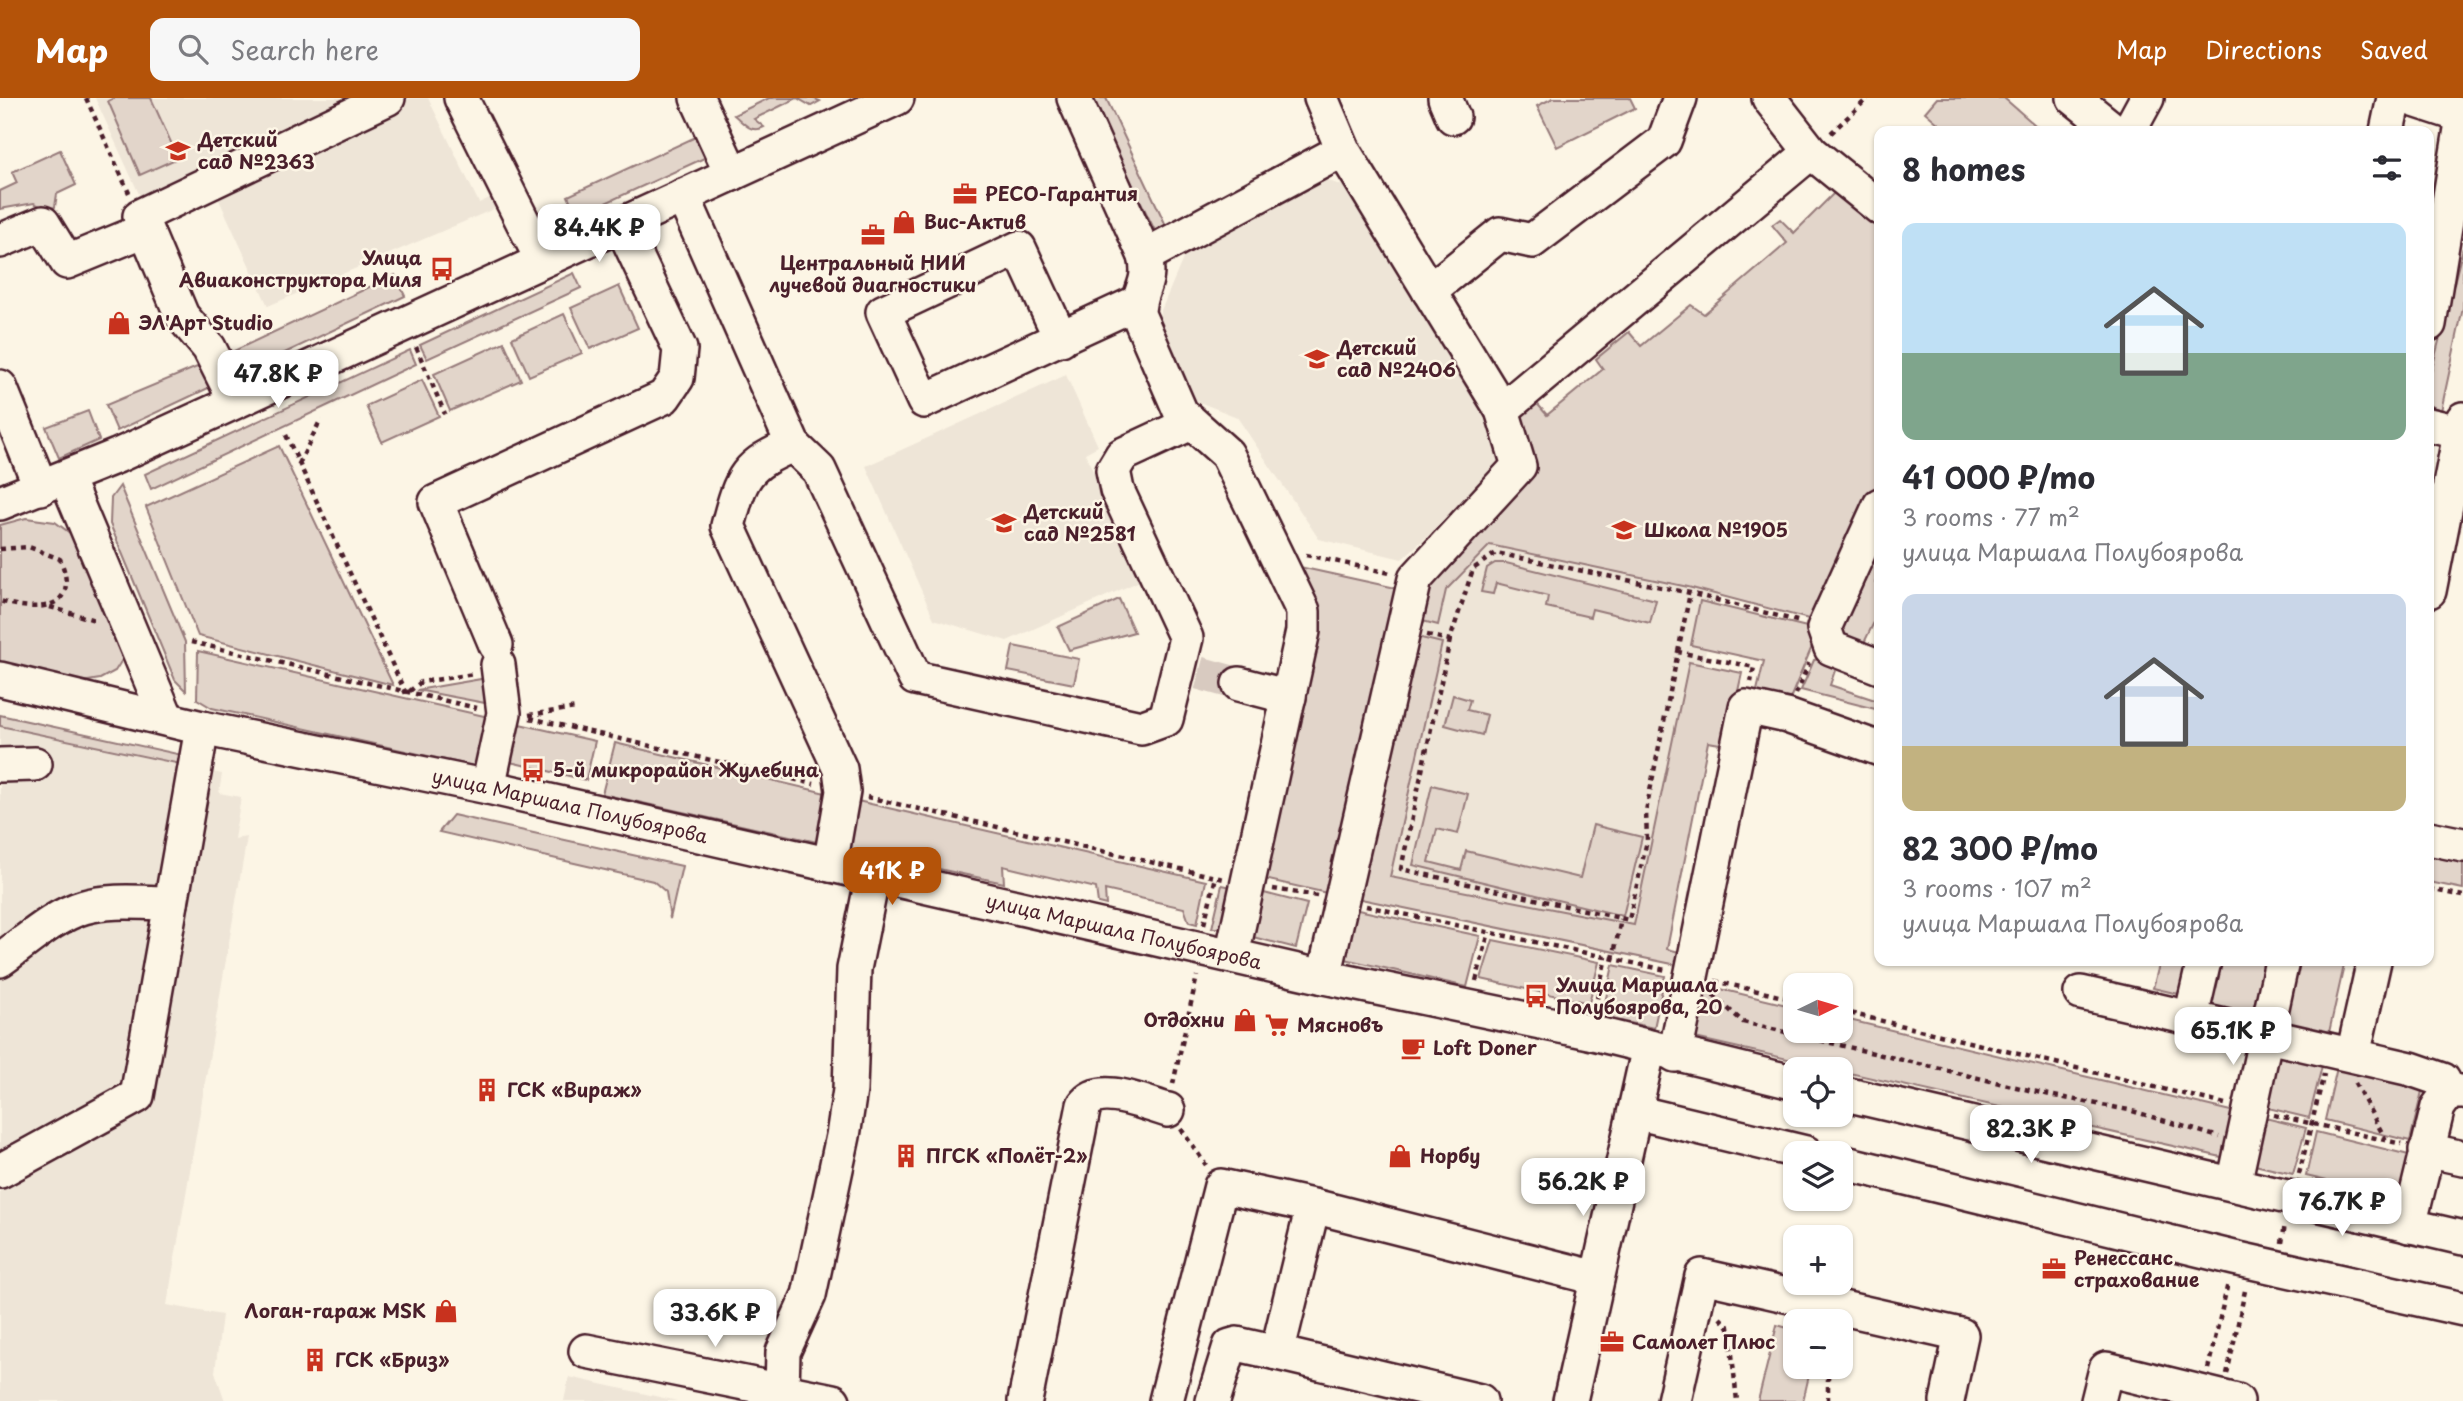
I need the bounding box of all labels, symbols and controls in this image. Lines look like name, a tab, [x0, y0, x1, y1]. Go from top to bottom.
search box	[150, 18, 640, 81]
text: Map	[35, 24, 108, 74]
icon: search	[174, 30, 212, 68]
text: Search here	[230, 30, 379, 69]
text: Map	[2116, 31, 2167, 67]
text: Directions	[2205, 31, 2322, 67]
text: Saved	[2360, 31, 2428, 67]
place label: Детский сад №2363	[197, 125, 315, 175]
school or university icon: Детский сад №2363	[164, 137, 192, 165]
text: 8 homes	[1902, 146, 2025, 191]
icon: filters	[2368, 149, 2406, 187]
place label: РЕСО-Гарантия	[985, 179, 1138, 207]
office icon: РЕСО-Гарантия	[951, 180, 979, 208]
pin: 84.4K ₽	[534, 204, 664, 264]
place label: Вис-Актив	[924, 207, 1026, 235]
shop icon: Вис-Актив	[890, 208, 918, 236]
text: 84.4K ₽	[553, 209, 645, 244]
office icon: Центральный НИИ лучевой диагностики	[859, 221, 887, 249]
place label: Улица Авиаконструктора Миля	[179, 243, 422, 293]
place label: Центральный НИИ лучевой диагностики	[768, 248, 977, 298]
bus stop icon: Улица Авиаконструктора Миля	[428, 255, 456, 283]
icon: home	[2091, 268, 2217, 394]
place label: ЭЛ'Арт Studio	[138, 308, 273, 336]
shop icon: ЭЛ'Арт Studio	[105, 309, 133, 337]
place label: Детский сад №2406	[1336, 333, 1456, 383]
school or university icon: Детский сад №2406	[1303, 345, 1331, 373]
pin: 47.8K ₽	[213, 350, 343, 410]
text: 47.8K ₽	[233, 355, 323, 390]
text: 41 000 ₽/mo	[1902, 454, 2095, 499]
place label: Детский сад №2581	[1023, 497, 1136, 547]
text: 3 rooms · 77 m²	[1902, 499, 2080, 534]
school or university icon: Детский сад №2581	[990, 509, 1018, 537]
place label: Школа №1905	[1644, 515, 1788, 543]
school or university icon: Школа №1905	[1610, 516, 1638, 544]
text: улица Маршала Полубоярова	[1902, 534, 2243, 569]
icon: home	[2091, 639, 2217, 765]
place label: 5-й микрорайон Жулебина	[553, 755, 819, 783]
bus stop icon: 5-й микрорайон Жулебина	[519, 756, 547, 784]
street label: улица Маршала Полубоярова	[430, 761, 711, 850]
text: 82 300 ₽/mo	[1902, 825, 2098, 870]
pin: 41K ₽	[843, 848, 941, 907]
text: 41K ₽	[859, 852, 925, 887]
text: 3 rooms · 107 m²	[1902, 870, 2092, 905]
street label: улица Маршала Полубоярова	[984, 886, 1265, 975]
text: улица Маршала Полубоярова	[1902, 905, 2243, 940]
place label: Улица Маршала Полубоярова, 20	[1555, 970, 1723, 1020]
north arrow	[1783, 973, 1853, 1043]
map controls	[1783, 973, 1853, 1379]
bus stop icon: Улица Маршала Полубоярова, 20	[1522, 982, 1550, 1010]
place label: Отдохни	[1143, 1005, 1225, 1033]
shop icon: Отдохни	[1231, 1006, 1259, 1034]
pin: 65.1K ₽	[2168, 1007, 2298, 1067]
place label: Мясновъ	[1297, 1010, 1383, 1038]
supermarket icon: Мясновъ	[1263, 1011, 1291, 1039]
text: 65.1K ₽	[2190, 1012, 2276, 1047]
place label: Loft Doner	[1433, 1033, 1537, 1061]
cafe icon: Loft Doner	[1399, 1034, 1427, 1062]
button: locate	[1783, 1057, 1853, 1127]
place label: ГСК «Вираж»	[507, 1075, 642, 1103]
building icon: ГСК «Вираж»	[473, 1076, 501, 1104]
pin: 82.3K ₽	[1966, 1105, 2096, 1165]
text: 82.3K ₽	[1986, 1110, 2076, 1145]
place label: ПГСК «Полёт-2»	[926, 1141, 1087, 1169]
place label: Норбу	[1420, 1141, 1480, 1169]
button: layers	[1783, 1141, 1853, 1211]
building icon: ПГСК «Полёт-2»	[892, 1142, 920, 1170]
shop icon: Норбу	[1386, 1142, 1414, 1170]
pin: 56.2K ₽	[1518, 1158, 1648, 1218]
text: 56.2K ₽	[1537, 1163, 1629, 1198]
pin: 76.7K ₽	[2277, 1178, 2407, 1238]
text: 76.7K ₽	[2299, 1183, 2386, 1218]
button: +	[1783, 1225, 1853, 1295]
place label: Ренессанс страхование	[2074, 1243, 2199, 1293]
office icon: Ренессанс страхование	[2040, 1255, 2068, 1283]
pin: 33.6K ₽	[650, 1290, 780, 1349]
text: 33.6K ₽	[669, 1294, 761, 1329]
place label: Логан-гараж MSK	[245, 1296, 426, 1324]
shop icon: Логан-гараж MSK	[432, 1297, 460, 1325]
button: −	[1783, 1309, 1853, 1379]
place label: Самолет Плюс	[1632, 1327, 1775, 1355]
office icon: Самолет Плюс	[1598, 1328, 1626, 1356]
place label: ГСК «Бриз»	[335, 1345, 449, 1373]
building icon: ГСК «Бриз»	[301, 1346, 329, 1374]

